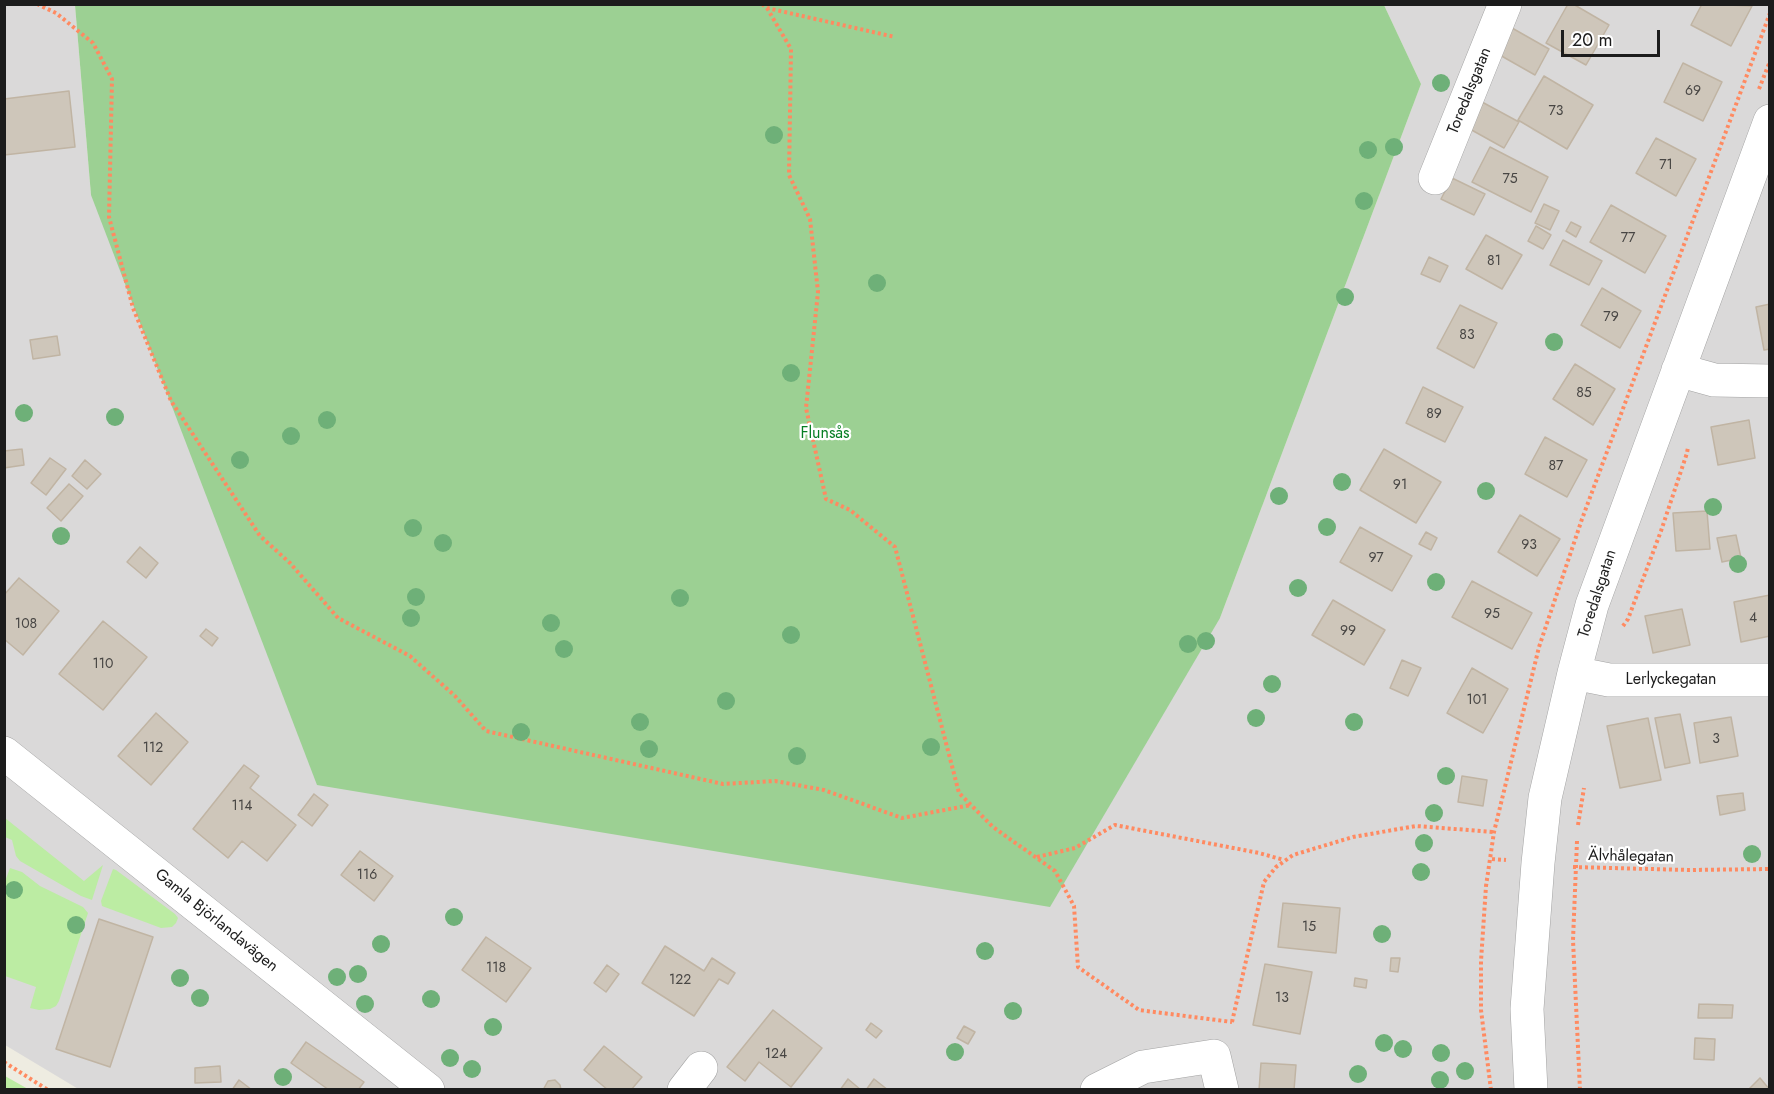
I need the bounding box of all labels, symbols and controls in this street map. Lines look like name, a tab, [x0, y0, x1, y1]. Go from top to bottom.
scale bar	[1564, 18, 1663, 56]
text: 20 m	[1572, 27, 1612, 53]
street label: Toredalsgatan	[1444, 45, 1496, 137]
house number: 69	[1685, 84, 1701, 100]
house number: 73	[1549, 104, 1563, 120]
house number: 71	[1659, 158, 1673, 174]
house number: 75	[1502, 172, 1518, 188]
house number: 77	[1621, 231, 1635, 247]
house number: 81	[1487, 254, 1501, 270]
house number: 79	[1603, 310, 1619, 326]
house number: 83	[1459, 328, 1475, 344]
house number: 85	[1576, 386, 1592, 402]
house number: 89	[1426, 407, 1442, 423]
park label: Flunsås	[800, 424, 850, 444]
house number: 87	[1549, 459, 1563, 475]
house number: 91	[1393, 478, 1407, 494]
house number: 93	[1521, 538, 1537, 554]
street label: Toredalsgatan	[1575, 547, 1621, 641]
house number: 97	[1369, 551, 1383, 567]
house number: 95	[1484, 607, 1500, 623]
house number: 4	[1749, 611, 1757, 627]
house number: 108	[15, 617, 37, 633]
house number: 99	[1340, 624, 1356, 640]
house number: 110	[93, 657, 113, 673]
street label: Lerlyckegatan	[1626, 670, 1716, 690]
house number: 101	[1467, 693, 1487, 709]
house number: 3	[1712, 732, 1720, 748]
house number: 112	[143, 741, 163, 757]
house number: 114	[232, 799, 252, 815]
street label: Älvhålegatan	[1588, 847, 1674, 867]
street label: Gamla Björlandavägen	[151, 865, 281, 977]
house number: 116	[357, 868, 377, 884]
house number: 15	[1302, 920, 1316, 936]
house number: 118	[486, 961, 506, 977]
house number: 122	[669, 973, 691, 989]
house number: 13	[1275, 991, 1289, 1007]
house number: 124	[765, 1047, 787, 1063]

